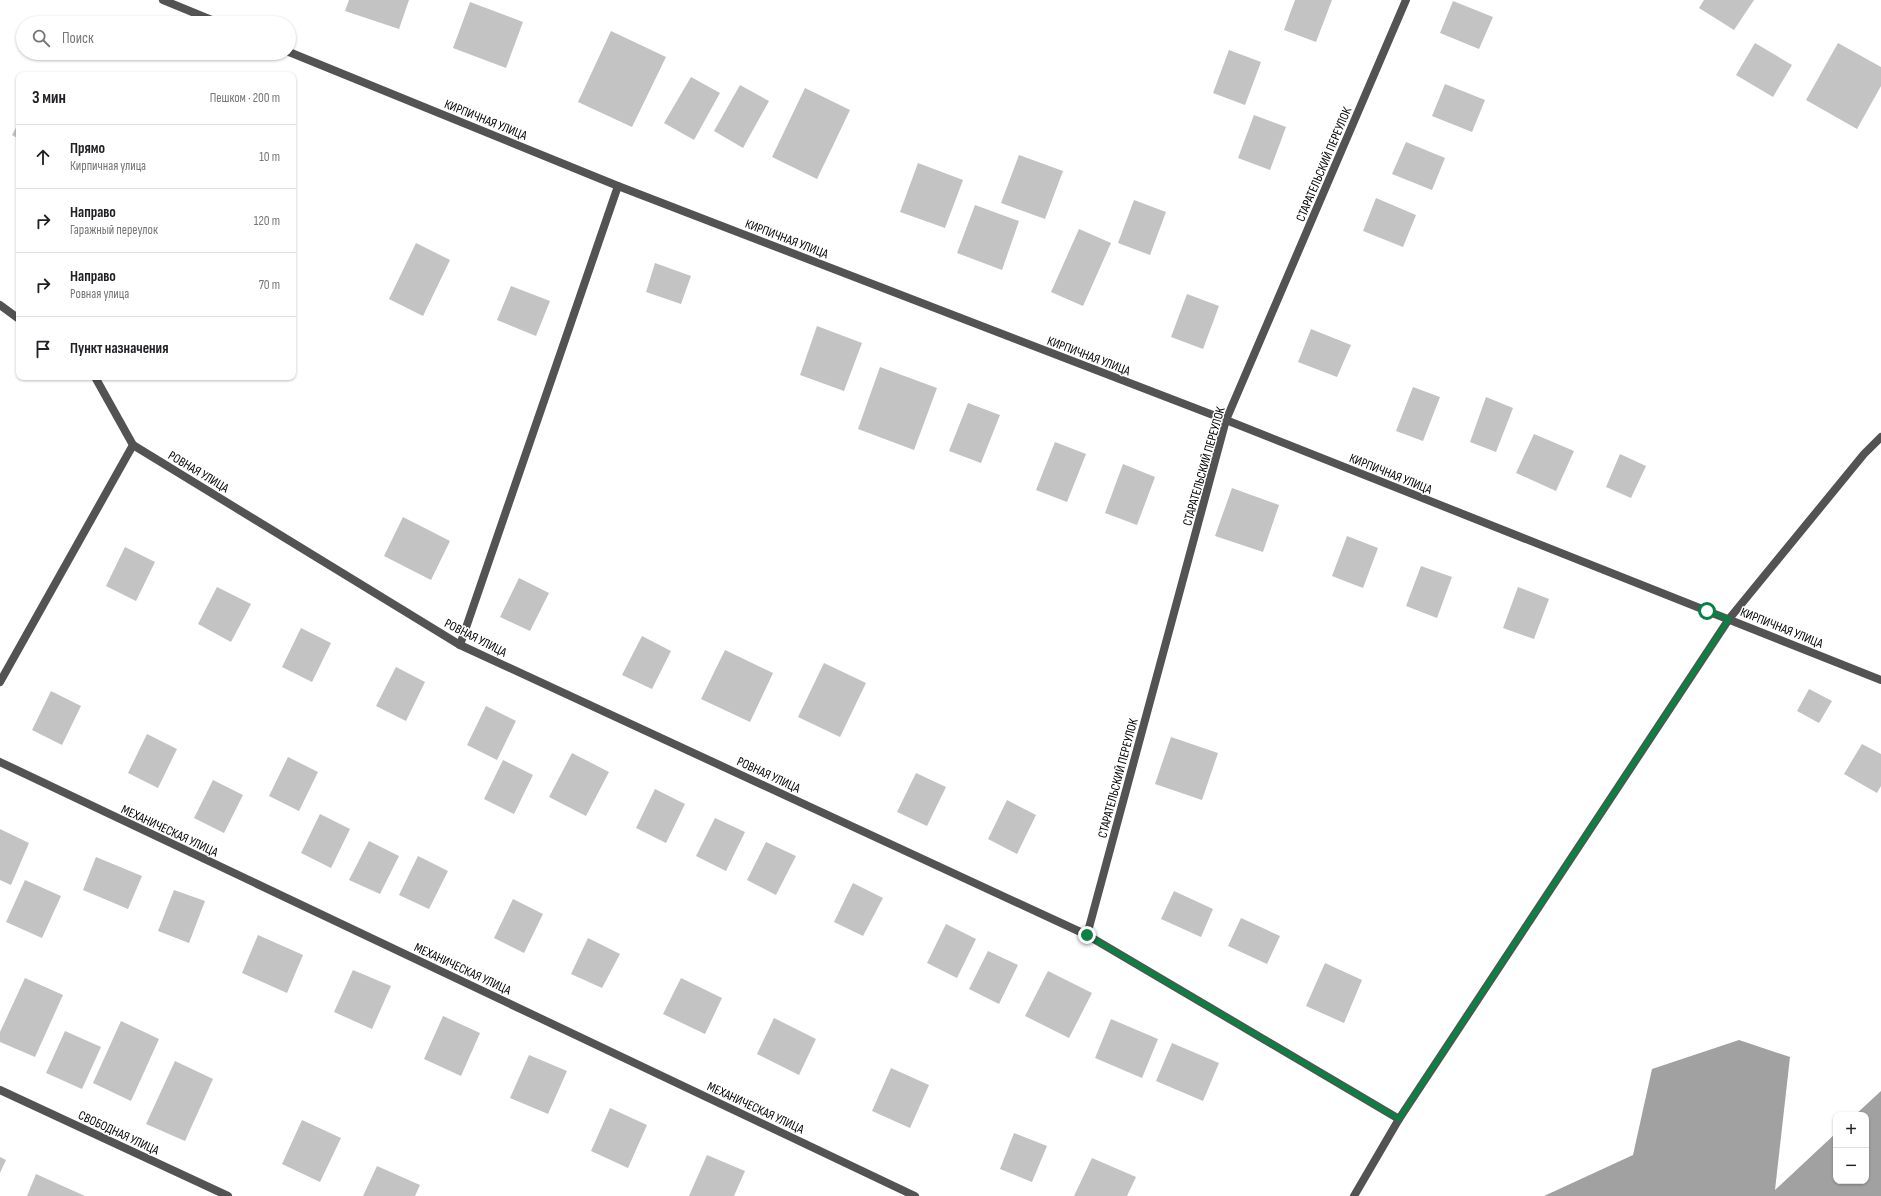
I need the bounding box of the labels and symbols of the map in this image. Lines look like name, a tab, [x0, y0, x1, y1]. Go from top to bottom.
street label: КИРПИЧНАЯ УЛИЦА	[442, 96, 530, 144]
street label: СТАРАТЕЛЬСКИЙ ПЕРЕУЛОК	[1293, 105, 1355, 224]
street label: КИРПИЧНАЯ УЛИЦА	[743, 216, 831, 262]
street label: КИРПИЧНАЯ УЛИЦА	[1045, 333, 1133, 379]
street label: СТАРАТЕЛЬСКИЙ ПЕРЕУЛОК	[1179, 405, 1229, 528]
street label: РОВНАЯ УЛИЦА	[165, 447, 232, 496]
street label: КИРПИЧНАЯ УЛИЦА	[1347, 450, 1435, 498]
route start	[1698, 602, 1716, 620]
street label: КИРПИЧНАЯ УЛИЦА	[1738, 604, 1826, 652]
street label: РОВНАЯ УЛИЦА	[442, 615, 510, 661]
street label: СТАРАТЕЛЬСКИЙ ПЕРЕУЛОК	[1094, 717, 1142, 840]
street label: РОВНАЯ УЛИЦА	[734, 753, 803, 797]
street label: МЕХАНИЧЕСКАЯ УЛИЦА	[119, 801, 221, 861]
route end	[1078, 926, 1096, 944]
street label: МЕХАНИЧЕСКАЯ УЛИЦА	[412, 939, 514, 999]
street label: МЕХАНИЧЕСКАЯ УЛИЦА	[705, 1078, 807, 1138]
street label: СВОБОДНАЯ УЛИЦА	[76, 1107, 162, 1159]

